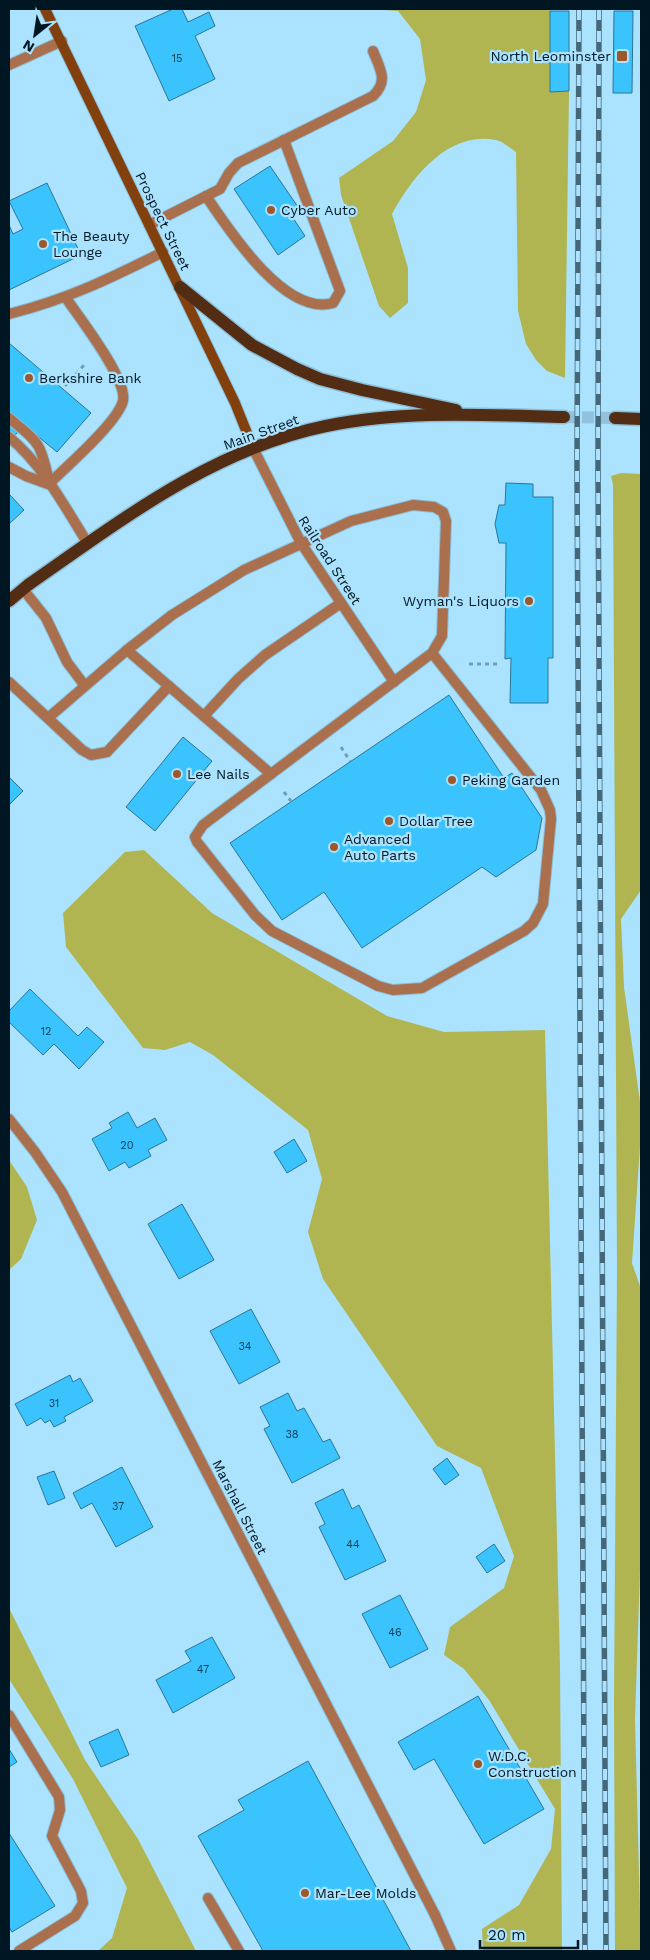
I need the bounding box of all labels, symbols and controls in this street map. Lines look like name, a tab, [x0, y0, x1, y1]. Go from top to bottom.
north arrow	[10, 10, 60, 60]
text: N	[20, 37, 37, 56]
place label: North Leominster	[490, 48, 611, 64]
marker: North Leominster	[615, 49, 629, 63]
house number: 15	[172, 52, 182, 65]
street label: Prospect Street	[132, 169, 194, 273]
place label: Cyber Auto	[281, 202, 356, 218]
marker: Cyber Auto	[265, 204, 277, 216]
place label: The Beauty Lounge	[53, 228, 130, 260]
marker: The Beauty Lounge	[37, 238, 49, 250]
place label: Berkshire Bank	[39, 370, 142, 386]
marker: Berkshire Bank	[23, 372, 35, 384]
street label: Main Street	[221, 411, 301, 453]
street label: Railroad Street	[295, 513, 365, 608]
place label: Wyman's Liquors	[403, 593, 519, 609]
marker: Wyman's Liquors	[523, 595, 535, 607]
place label: Lee Nails	[187, 766, 250, 782]
marker: Lee Nails	[171, 768, 183, 780]
place label: Peking Garden	[462, 772, 560, 788]
marker: Peking Garden	[446, 774, 458, 786]
place label: Dollar Tree	[399, 813, 473, 829]
marker: Dollar Tree	[383, 815, 395, 827]
place label: Advanced Auto Parts	[344, 831, 416, 863]
marker: Advanced Auto Parts	[328, 841, 340, 853]
house number: 12	[41, 1025, 51, 1038]
house number: 20	[120, 1139, 134, 1152]
house number: 34	[238, 1340, 252, 1353]
house number: 31	[49, 1397, 59, 1410]
house number: 38	[285, 1428, 299, 1441]
street label: Marshall Street	[209, 1457, 271, 1557]
house number: 37	[112, 1500, 124, 1513]
house number: 44	[346, 1538, 360, 1551]
house number: 46	[388, 1626, 402, 1639]
house number: 47	[197, 1663, 209, 1676]
place label: W.D.C. Construction	[488, 1748, 577, 1780]
marker: W.D.C. Construction	[472, 1758, 484, 1770]
place label: Mar-Lee Molds	[315, 1885, 416, 1901]
marker: Mar-Lee Molds	[299, 1887, 311, 1899]
scale bar	[480, 1918, 578, 1950]
text: 20 m	[488, 1926, 526, 1944]

